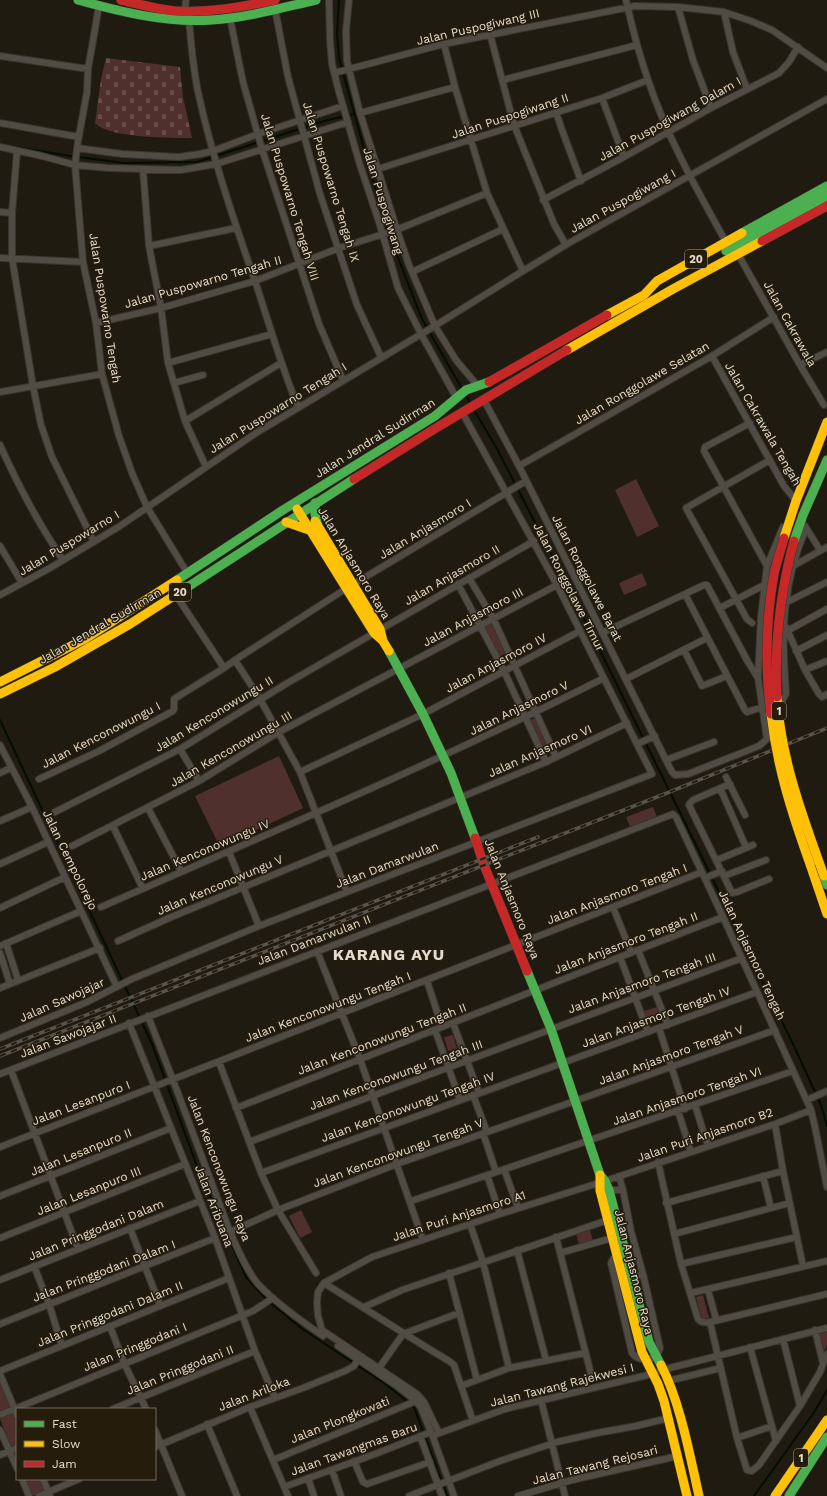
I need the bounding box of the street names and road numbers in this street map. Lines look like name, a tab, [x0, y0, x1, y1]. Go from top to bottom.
street label: Jalan Puspogiwang III	[415, 6, 541, 48]
street label: Jalan Puspogiwang Dalam I	[597, 74, 743, 164]
street label: Jalan Puspogiwang II	[450, 90, 570, 142]
street label: Jalan Puspowarno Tengah IX	[300, 100, 362, 264]
street label: Jalan Puspowarno Tengah VIII	[258, 112, 322, 282]
street label: Jalan Puspogiwang	[360, 146, 406, 257]
street label: Jalan Puspogiwang I	[568, 166, 678, 236]
street label: Jalan Puspowarno Tengah	[86, 232, 124, 384]
road number: 20	[685, 250, 707, 268]
street label: Jalan Puspowarno Tengah II	[123, 253, 283, 311]
street label: Jalan Cakrawala	[761, 279, 819, 369]
street label: Jalan Ronggolawe Selatan	[572, 339, 712, 427]
street label: Jalan Puspowarno Tengah I	[207, 360, 349, 456]
street label: Jalan Cakrawala Tengah	[722, 360, 804, 488]
street label: Jalan Jendral Sudirman	[312, 395, 438, 481]
street label: Jalan Anjasmoro I	[377, 496, 473, 562]
street label: Jalan Anjasmoro Raya	[315, 504, 393, 622]
street label: Jalan Puspowarno I	[16, 507, 122, 579]
street label: Jalan Ronggolawe Barat	[549, 513, 625, 643]
street label: Jalan Ronggolawe Timur	[530, 520, 608, 654]
street label: Jalan Anjasmoro II	[402, 542, 502, 608]
road number: 20	[169, 583, 191, 601]
street label: Jalan Jendral Sudirman	[36, 585, 164, 667]
street label: Jalan Anjasmoro III	[420, 585, 526, 649]
street label: Jalan Anjasmoro IV	[443, 630, 549, 696]
street label: Jalan Kenconowungu II	[152, 673, 276, 755]
street label: Jalan Anjasmoro V	[467, 678, 571, 738]
street label: Jalan Kenconowungu I	[39, 699, 163, 771]
road number: 1	[772, 702, 786, 720]
street label: Jalan Kenconowungu III	[167, 708, 295, 790]
street label: Jalan Anjasmoro VI	[486, 722, 594, 780]
street label: Jalan Cempolorejo	[40, 808, 100, 912]
street label: Jalan Kenconowungu IV	[138, 816, 272, 884]
street label: Jalan Anjasmoro Raya	[481, 837, 543, 961]
street label: Jalan Damarwulan	[333, 839, 441, 891]
street label: Jalan Kenconowungu V	[155, 852, 285, 918]
street label: Jalan Anjasmoro Tengah I	[545, 861, 689, 927]
street label: Jalan Anjasmoro Tengah	[716, 888, 788, 1022]
street label: Jalan Anjasmoro Tengah II	[552, 909, 700, 977]
street label: Jalan Damarwulan II	[255, 912, 373, 968]
street label: Jalan Anjasmoro Tengah III	[566, 950, 718, 1016]
street label: Jalan Kenconowungu Tengah I	[243, 969, 413, 1045]
street label: Jalan Sawojajar	[17, 975, 107, 1025]
street label: Jalan Anjasmoro Tengah IV	[580, 983, 732, 1050]
street label: Jalan Kenconowungu Tengah II	[295, 1000, 469, 1078]
street label: Jalan Sawojajar II	[18, 1011, 118, 1061]
street label: Jalan Anjasmoro Tengah V	[597, 1022, 746, 1088]
street label: Jalan Kenconowungu Tengah III	[307, 1037, 485, 1113]
street label: Jalan Anjasmoro Tengah VI	[611, 1064, 763, 1128]
street label: Jalan Kenconowungu Tengah IV	[319, 1069, 497, 1145]
street label: Jalan Lesanpuro I	[30, 1078, 132, 1128]
street label: Jalan Kenconowungu Raya	[185, 1093, 253, 1243]
street label: Jalan Puri Anjasmoro B2	[635, 1105, 775, 1165]
street label: Jalan Kenconowungu Tengah V	[311, 1116, 485, 1190]
street label: Jalan Lesanpuro II	[28, 1125, 134, 1179]
street label: Jalan Aribuana	[192, 1163, 236, 1249]
street label: Jalan Lesanpuro III	[35, 1164, 143, 1218]
street label: Jalan Puri Anjasmoro A1	[391, 1188, 527, 1244]
street label: Jalan Pringgodani Dalam	[26, 1196, 166, 1264]
street label: Jalan Anjasmoro Raya	[612, 1208, 656, 1336]
street label: Jalan Pringgodani Dalam I	[30, 1237, 178, 1305]
street label: Jalan Pringgodani Dalam II	[35, 1278, 185, 1350]
street label: Jalan Pringgodani I	[81, 1320, 189, 1374]
street label: Jalan Pringgodani II	[124, 1342, 236, 1398]
street label: Jalan Tawang Rajekwesi I	[489, 1360, 635, 1410]
street label: Jalan Ariloka	[216, 1374, 292, 1414]
street label: Jalan Plongkowati	[288, 1394, 392, 1446]
street label: Jalan Tawangmas Baru	[289, 1420, 419, 1478]
street label: Jalan Tawang Rejosari	[531, 1443, 659, 1487]
road number: 1	[794, 1449, 808, 1467]

